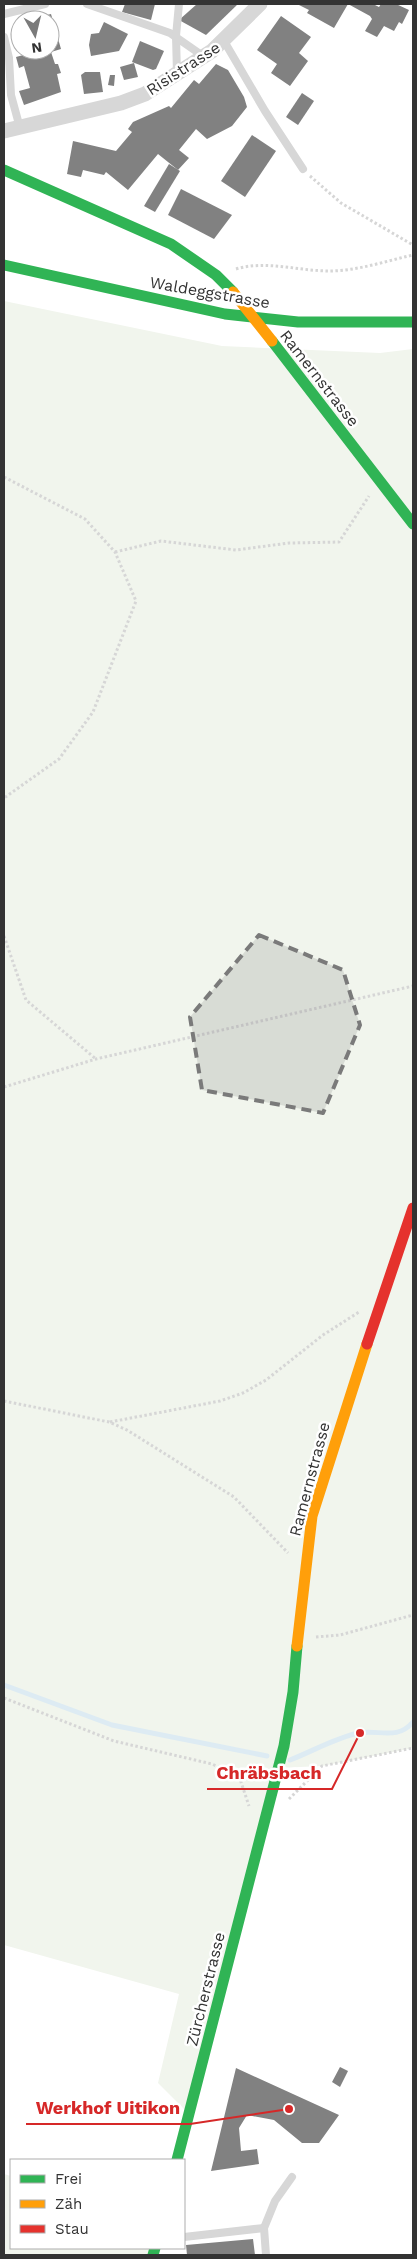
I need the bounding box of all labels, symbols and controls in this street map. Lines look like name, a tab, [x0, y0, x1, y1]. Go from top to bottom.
north arrow	[10, 10, 60, 60]
street label: Risistrasse	[143, 38, 224, 99]
text: N	[31, 39, 43, 57]
street label: Waldeggstrasse	[148, 273, 271, 312]
street label: Ramernstrasse	[276, 326, 363, 430]
street label: Ramernstrasse	[285, 1420, 334, 1538]
callout: Chräbsbach	[207, 1756, 332, 1789]
text: Chräbsbach	[216, 1762, 322, 1783]
street label: Zürcherstrasse	[182, 1930, 229, 2048]
callout: Werkhof Uitikon	[26, 2091, 190, 2124]
text: Werkhof Uitikon	[36, 2097, 180, 2118]
legend	[10, 2159, 185, 2249]
text: Frei	[55, 2170, 82, 2188]
text: Zäh	[55, 2195, 82, 2213]
text: Stau	[55, 2220, 89, 2238]

